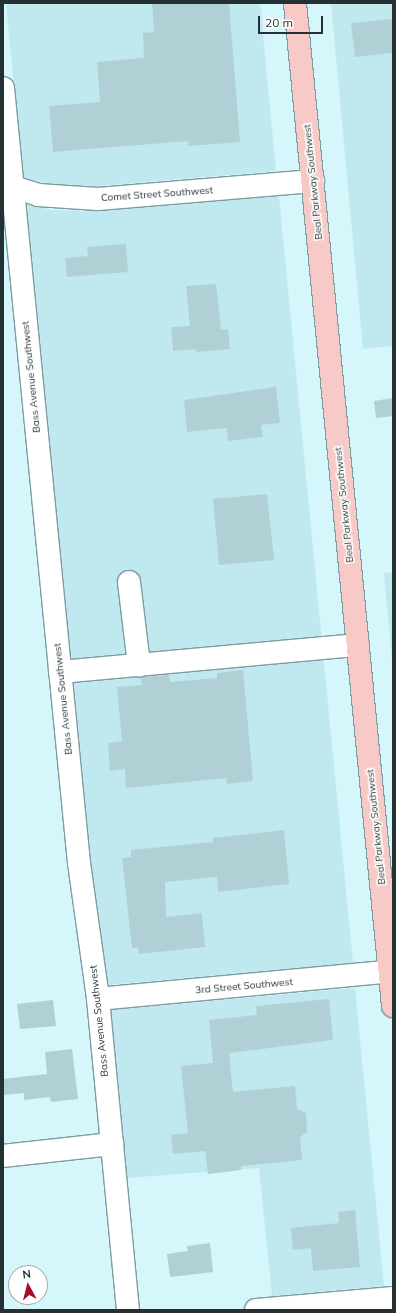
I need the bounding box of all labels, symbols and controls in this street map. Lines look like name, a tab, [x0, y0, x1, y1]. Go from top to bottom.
scale bar	[260, 8, 325, 34]
text: 20 m	[265, 15, 293, 30]
street label: Beal Parkway Southwest	[301, 124, 325, 240]
street label: Comet Street Southwest	[101, 184, 213, 204]
street label: Bass Avenue Southwest	[19, 321, 43, 433]
street label: Beal Parkway Southwest	[332, 447, 356, 563]
street label: Bass Avenue Southwest	[51, 643, 75, 755]
street label: Beal Parkway Southwest	[364, 769, 388, 885]
street label: Bass Avenue Southwest	[87, 965, 111, 1077]
street label: 3rd Street Southwest	[195, 976, 293, 996]
north arrow	[8, 1265, 48, 1305]
text: N	[22, 1267, 32, 1282]

